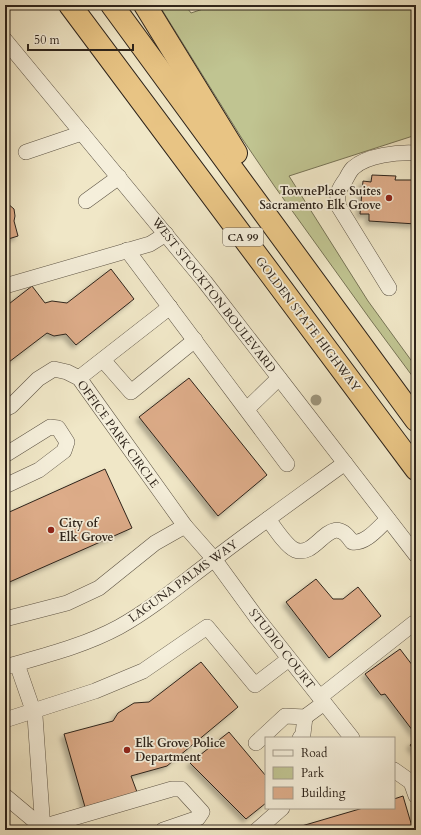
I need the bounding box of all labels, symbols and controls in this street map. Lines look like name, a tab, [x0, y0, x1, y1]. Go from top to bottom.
scale bar	[28, 26, 133, 52]
text: 50 m	[34, 32, 61, 48]
place label: TownePlace Suites Sacramento Elk Grove	[259, 183, 381, 213]
marker: TownePlace Suites Sacramento Elk Grove	[384, 193, 394, 203]
street label: WEST STOCKTON BOULEVARD	[148, 213, 280, 376]
road number: CA 99	[223, 228, 263, 246]
street label: GOLDEN STATE HIGHWAY	[252, 253, 364, 395]
street label: OFFICE PARK CIRCLE	[73, 377, 163, 491]
place label: City of Elk Grove	[59, 515, 114, 545]
marker: City of Elk Grove	[46, 525, 56, 535]
street label: LAGUNA PALMS WAY	[125, 536, 241, 626]
street label: STUDIO COURT	[245, 605, 319, 693]
place label: Elk Grove Police Department	[135, 735, 226, 765]
legend	[265, 737, 395, 809]
marker: Elk Grove Police Department	[122, 745, 132, 755]
text: Road	[301, 745, 328, 761]
text: Park	[301, 765, 325, 781]
text: Building	[301, 785, 346, 801]

